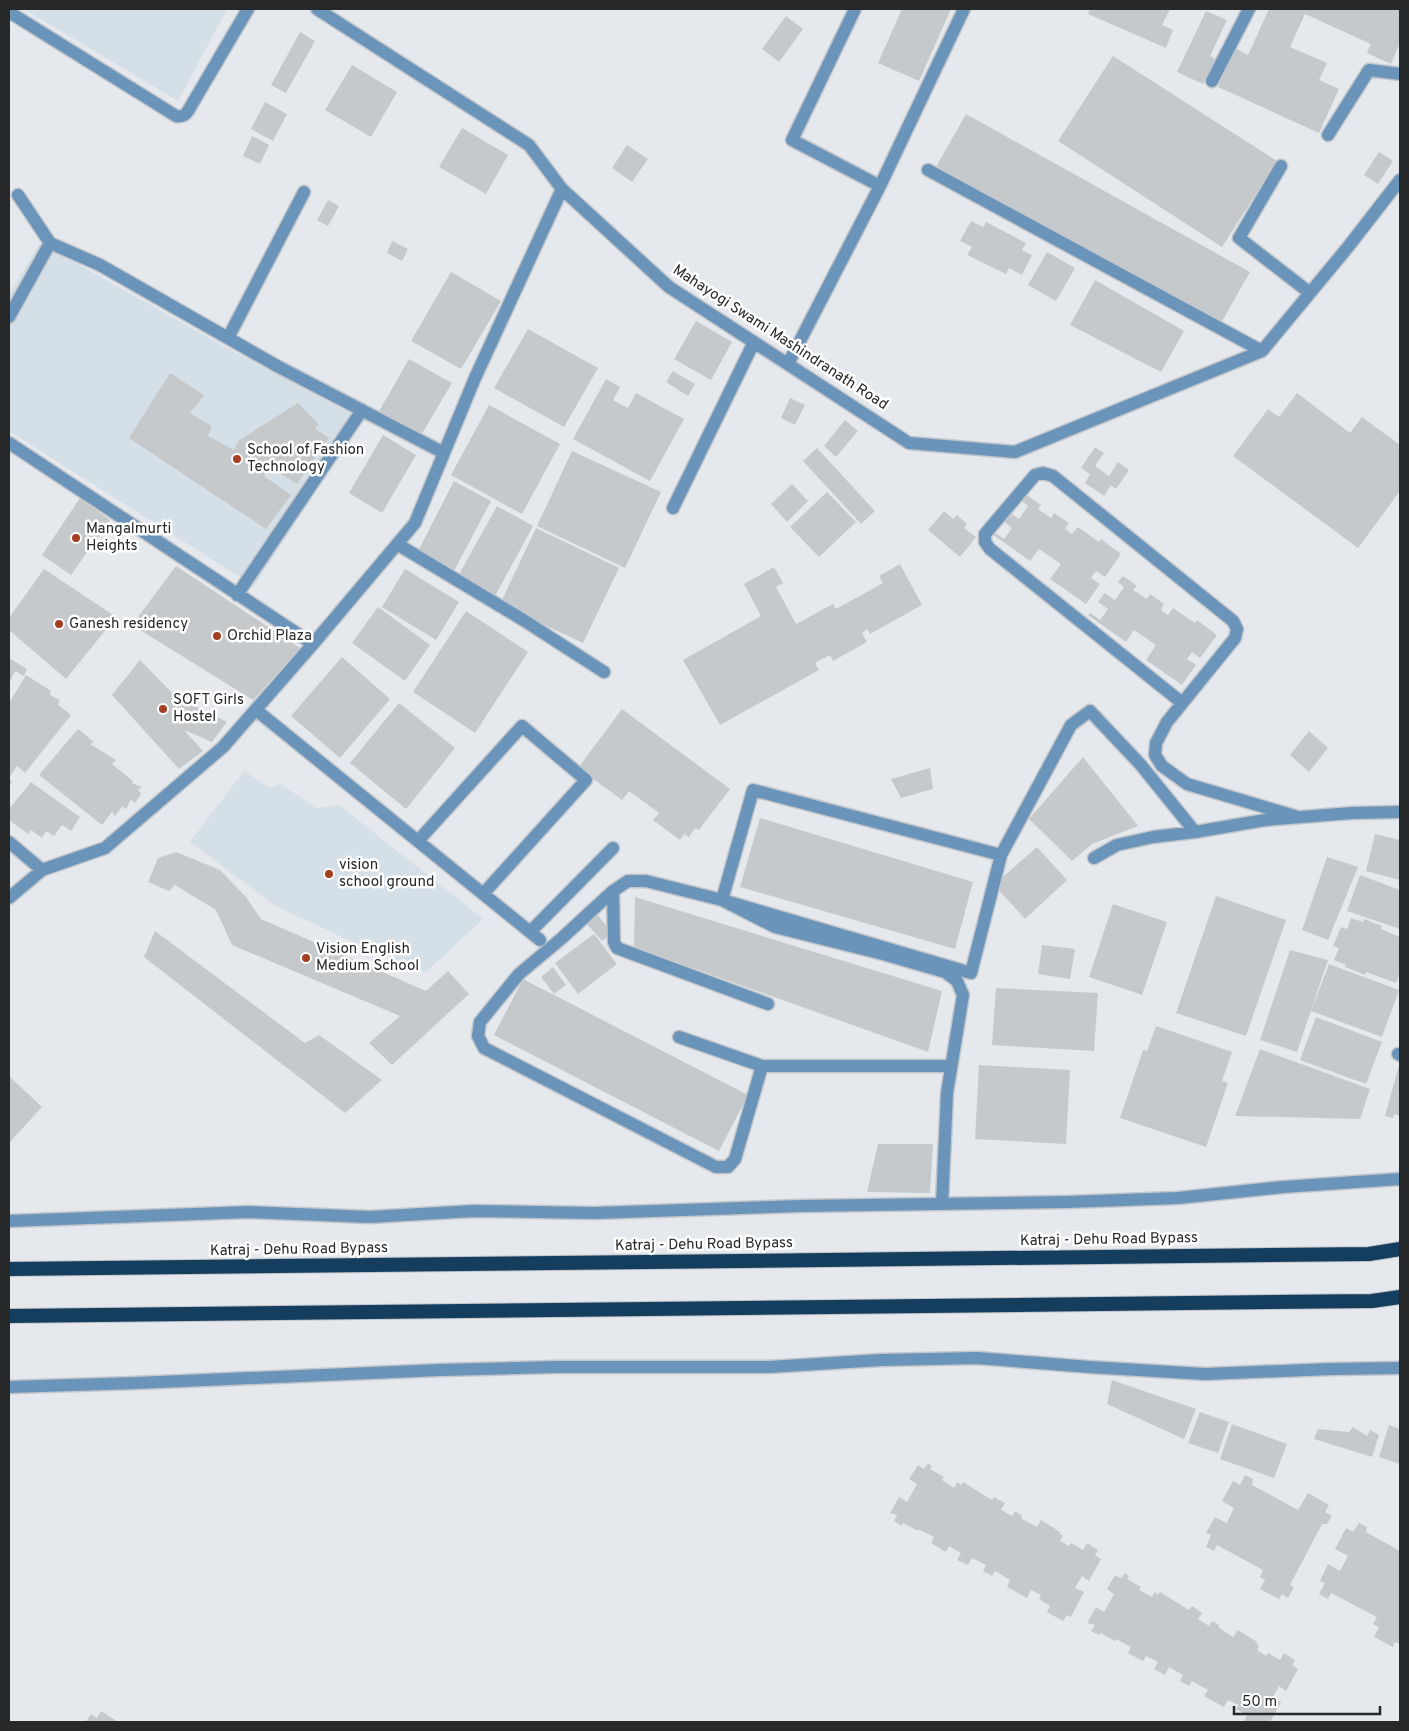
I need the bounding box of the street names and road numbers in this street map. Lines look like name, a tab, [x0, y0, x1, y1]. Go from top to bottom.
street label: Mahayogi Swami Mashindranath Road	[669, 261, 891, 415]
street label: Katraj - Dehu Road Bypass	[1020, 1229, 1198, 1251]
street label: Katraj - Dehu Road Bypass	[615, 1234, 793, 1256]
street label: Katraj - Dehu Road Bypass	[210, 1239, 388, 1261]

